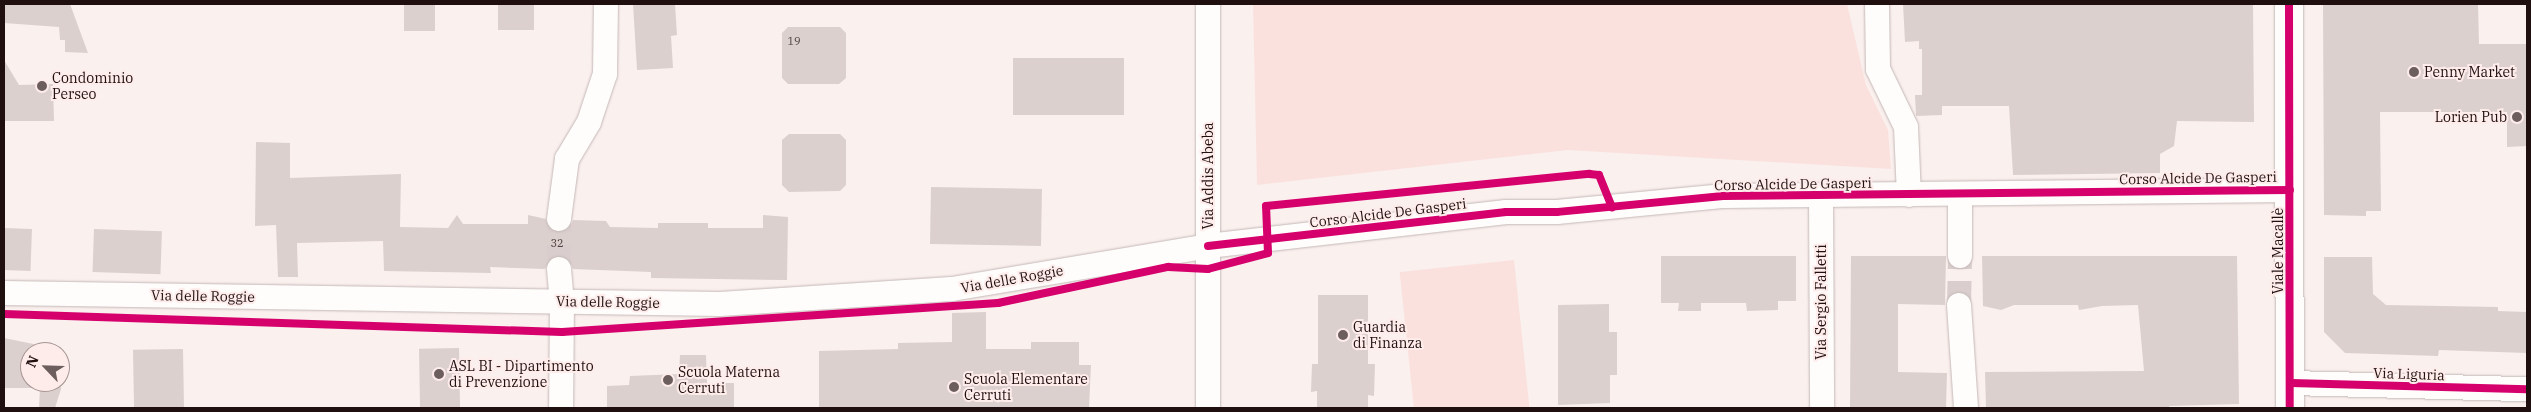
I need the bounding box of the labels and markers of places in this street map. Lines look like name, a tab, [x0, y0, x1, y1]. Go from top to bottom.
place label: Penny Market	[2424, 64, 2515, 80]
marker: Penny Market	[2408, 66, 2420, 78]
place label: Condominio Perseo	[52, 70, 133, 102]
marker: Condominio Perseo	[36, 80, 48, 92]
place label: Lorien Pub	[2435, 109, 2507, 125]
marker: Lorien Pub	[2511, 111, 2523, 123]
place label: Guardia di Finanza	[1353, 319, 1422, 352]
marker: Guardia di Finanza	[1337, 329, 1349, 341]
place label: ASL BI - Dipartimento di Prevenzione	[449, 358, 594, 391]
place label: Scuola Materna Cerruti	[678, 364, 780, 397]
marker: ASL BI - Dipartimento di Prevenzione	[433, 368, 445, 380]
place label: Scuola Elementare Cerruti	[964, 371, 1088, 404]
marker: Scuola Materna Cerruti	[662, 374, 674, 386]
marker: Scuola Elementare Cerruti	[948, 381, 960, 393]

